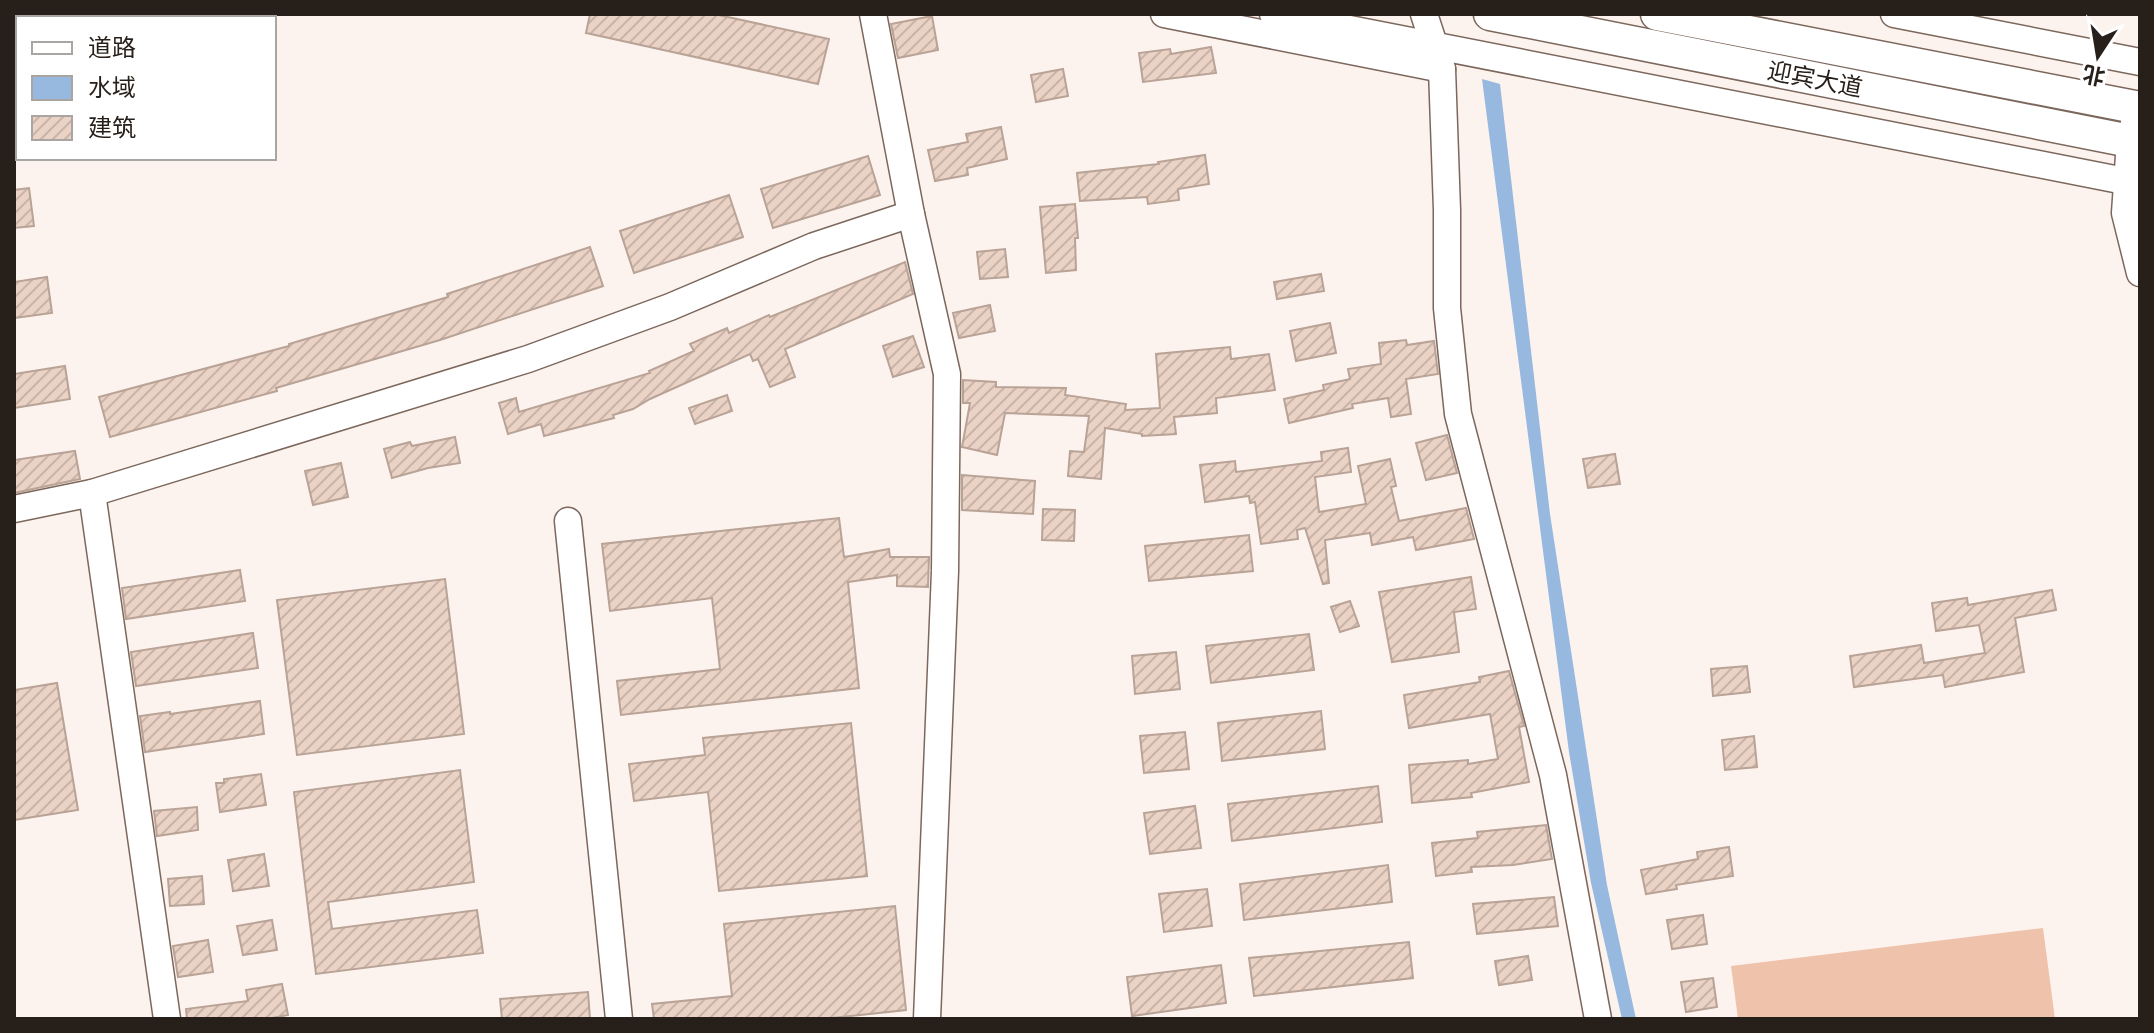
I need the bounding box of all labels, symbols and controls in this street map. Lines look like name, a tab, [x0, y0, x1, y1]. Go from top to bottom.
legend	[16, 16, 276, 160]
north arrow	[2058, 16, 2138, 96]
text: 道路	[88, 33, 136, 62]
street label: 迎宾大道	[1765, 56, 1865, 102]
text: 北	[2080, 61, 2107, 91]
text: 水域	[88, 73, 136, 102]
text: 建筑	[88, 113, 136, 142]

